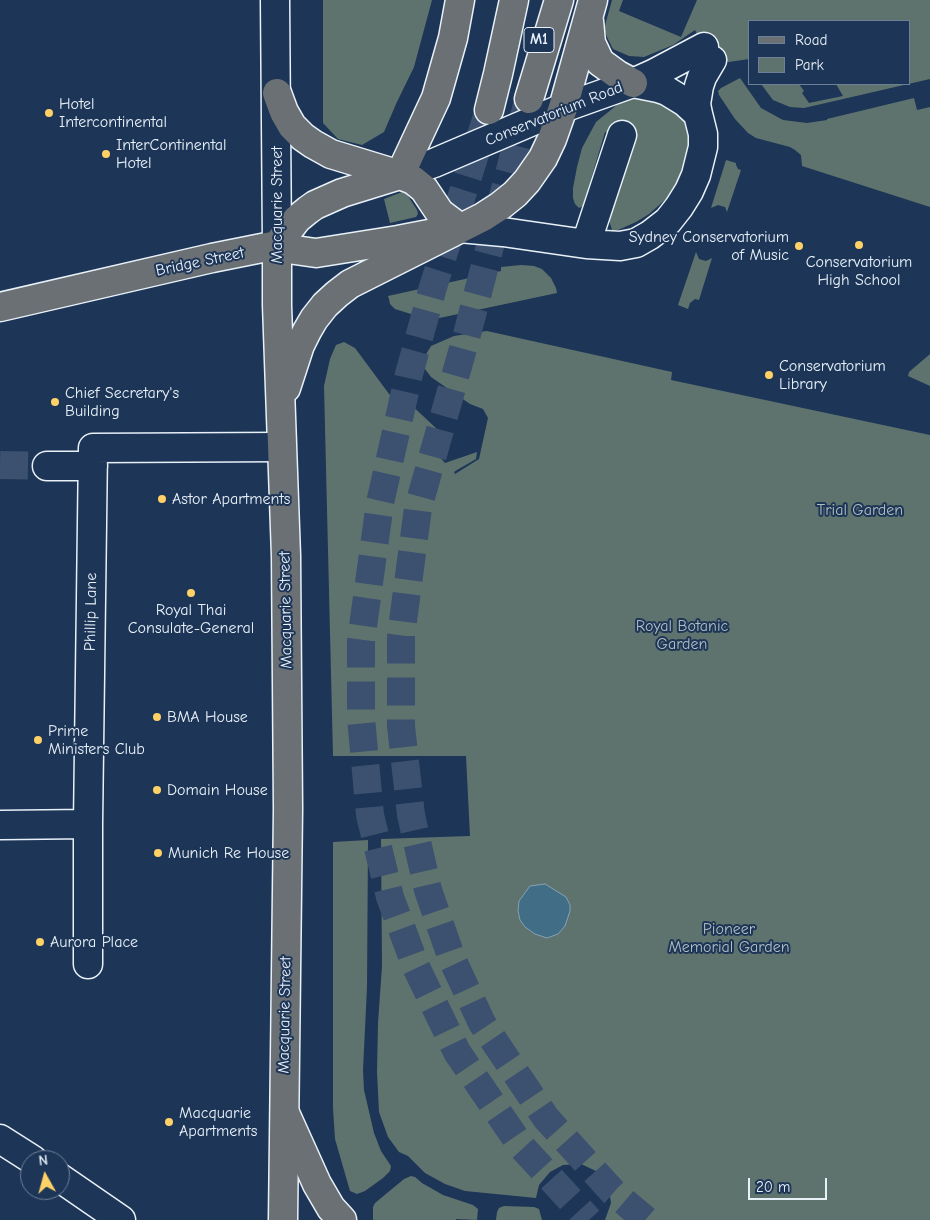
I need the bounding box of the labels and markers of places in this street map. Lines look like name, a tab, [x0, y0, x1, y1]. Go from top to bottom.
place label: Hotel Intercontinental	[59, 94, 167, 132]
marker: Hotel Intercontinental	[43, 107, 55, 119]
place label: InterContinental Hotel	[116, 135, 227, 173]
marker: InterContinental Hotel	[100, 148, 112, 160]
place label: Sydney Conservatorium of Music	[629, 227, 789, 265]
marker: Conservatorium High School	[853, 239, 865, 251]
marker: Sydney Conservatorium of Music	[793, 240, 805, 252]
place label: Conservatorium High School	[806, 252, 912, 290]
place label: Conservatorium Library	[779, 356, 886, 394]
marker: Conservatorium Library	[763, 369, 775, 381]
place label: Chief Secretary's Building	[65, 383, 179, 421]
marker: Chief Secretary's Building	[49, 396, 61, 408]
place label: Astor Apartments	[172, 489, 291, 509]
marker: Astor Apartments	[156, 493, 168, 505]
marker: Royal Thai Consulate-General	[185, 587, 197, 599]
place label: Royal Thai Consulate-General	[128, 600, 254, 638]
place label: BMA House	[167, 707, 248, 727]
marker: BMA House	[151, 711, 163, 723]
place label: Prime Ministers Club	[48, 721, 145, 759]
marker: Prime Ministers Club	[32, 734, 44, 746]
place label: Domain House	[167, 780, 268, 800]
marker: Domain House	[151, 784, 163, 796]
place label: Munich Re House	[168, 843, 289, 863]
marker: Munich Re House	[152, 847, 164, 859]
place label: Aurora Place	[50, 932, 138, 952]
marker: Aurora Place	[34, 936, 46, 948]
place label: Macquarie Apartments	[179, 1103, 257, 1141]
marker: Macquarie Apartments	[163, 1116, 175, 1128]

